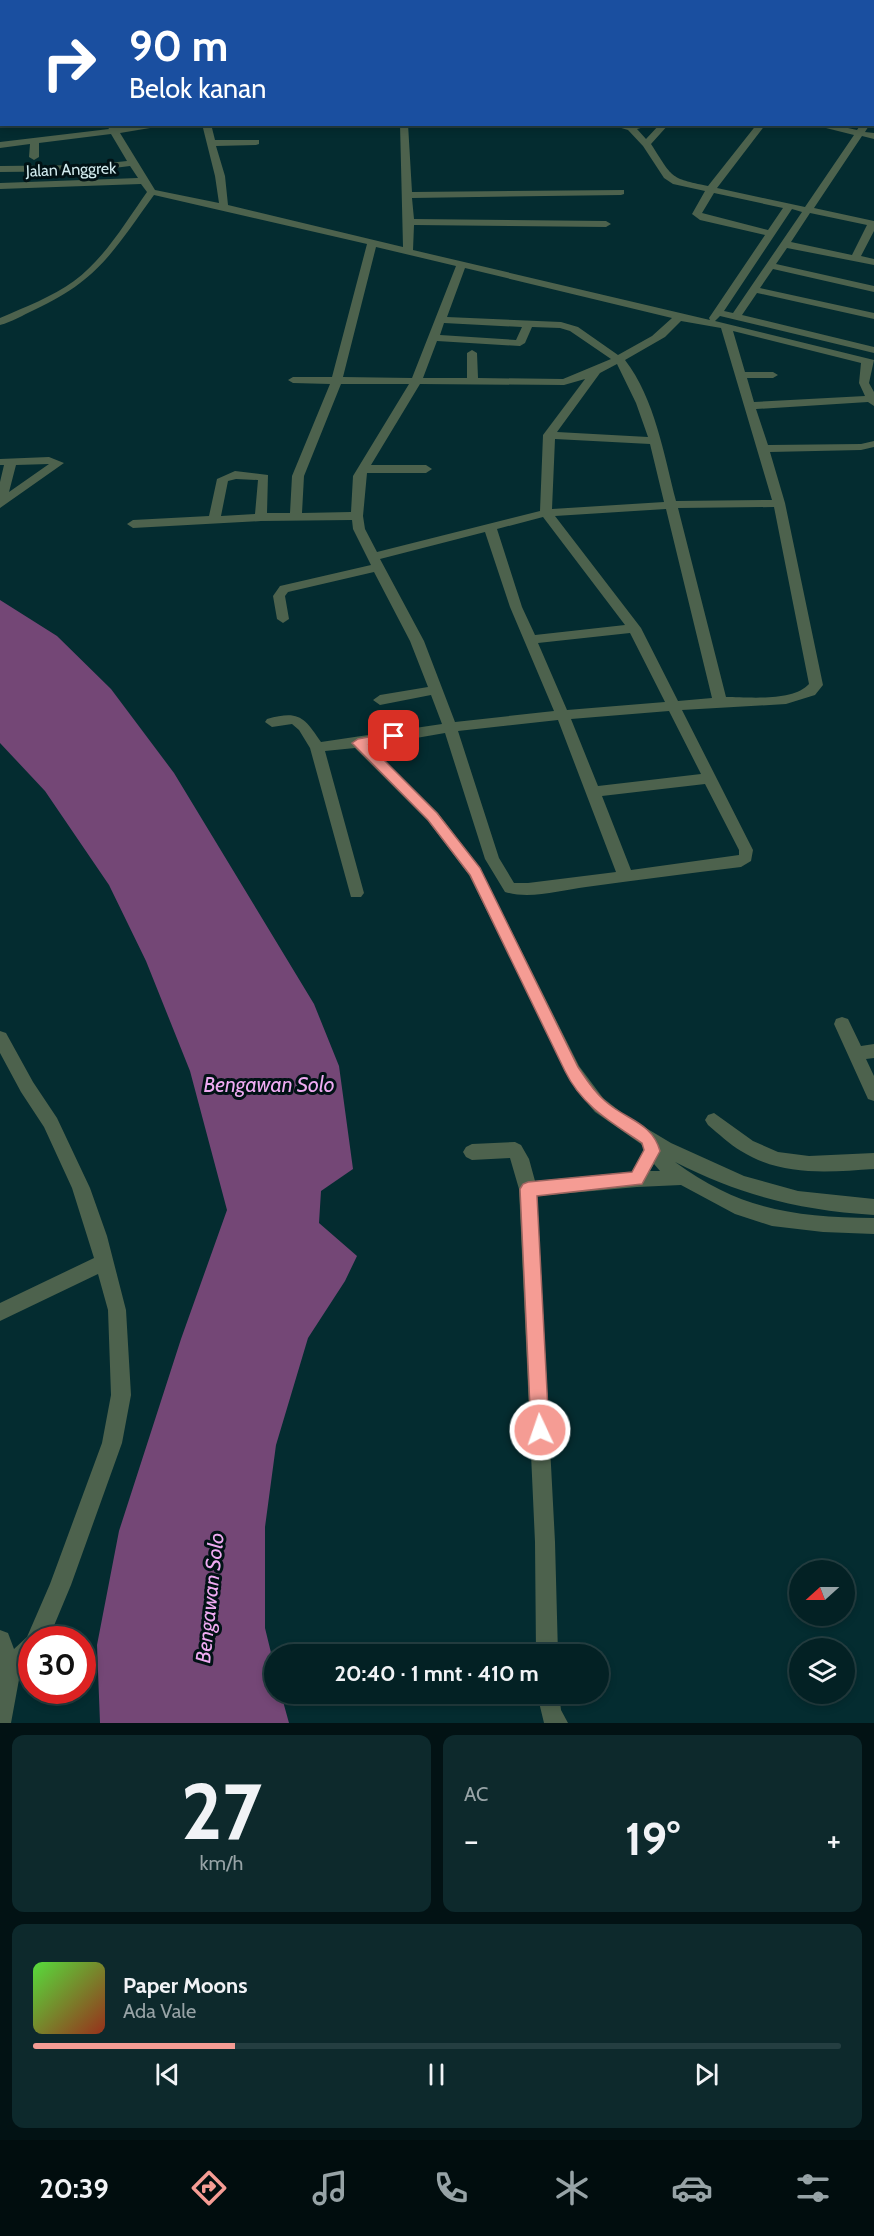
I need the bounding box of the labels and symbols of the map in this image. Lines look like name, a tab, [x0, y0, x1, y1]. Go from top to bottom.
street label: Jalan Anggrek	[24, 158, 117, 181]
pin	[368, 710, 419, 761]
water label: Bengawan Solo	[204, 1072, 335, 1097]
position arrow	[508, 1398, 572, 1462]
water label: Bengawan Solo	[190, 1531, 229, 1664]
north arrow	[789, 1560, 855, 1626]
speed limit sign: 30	[18, 1626, 96, 1704]

